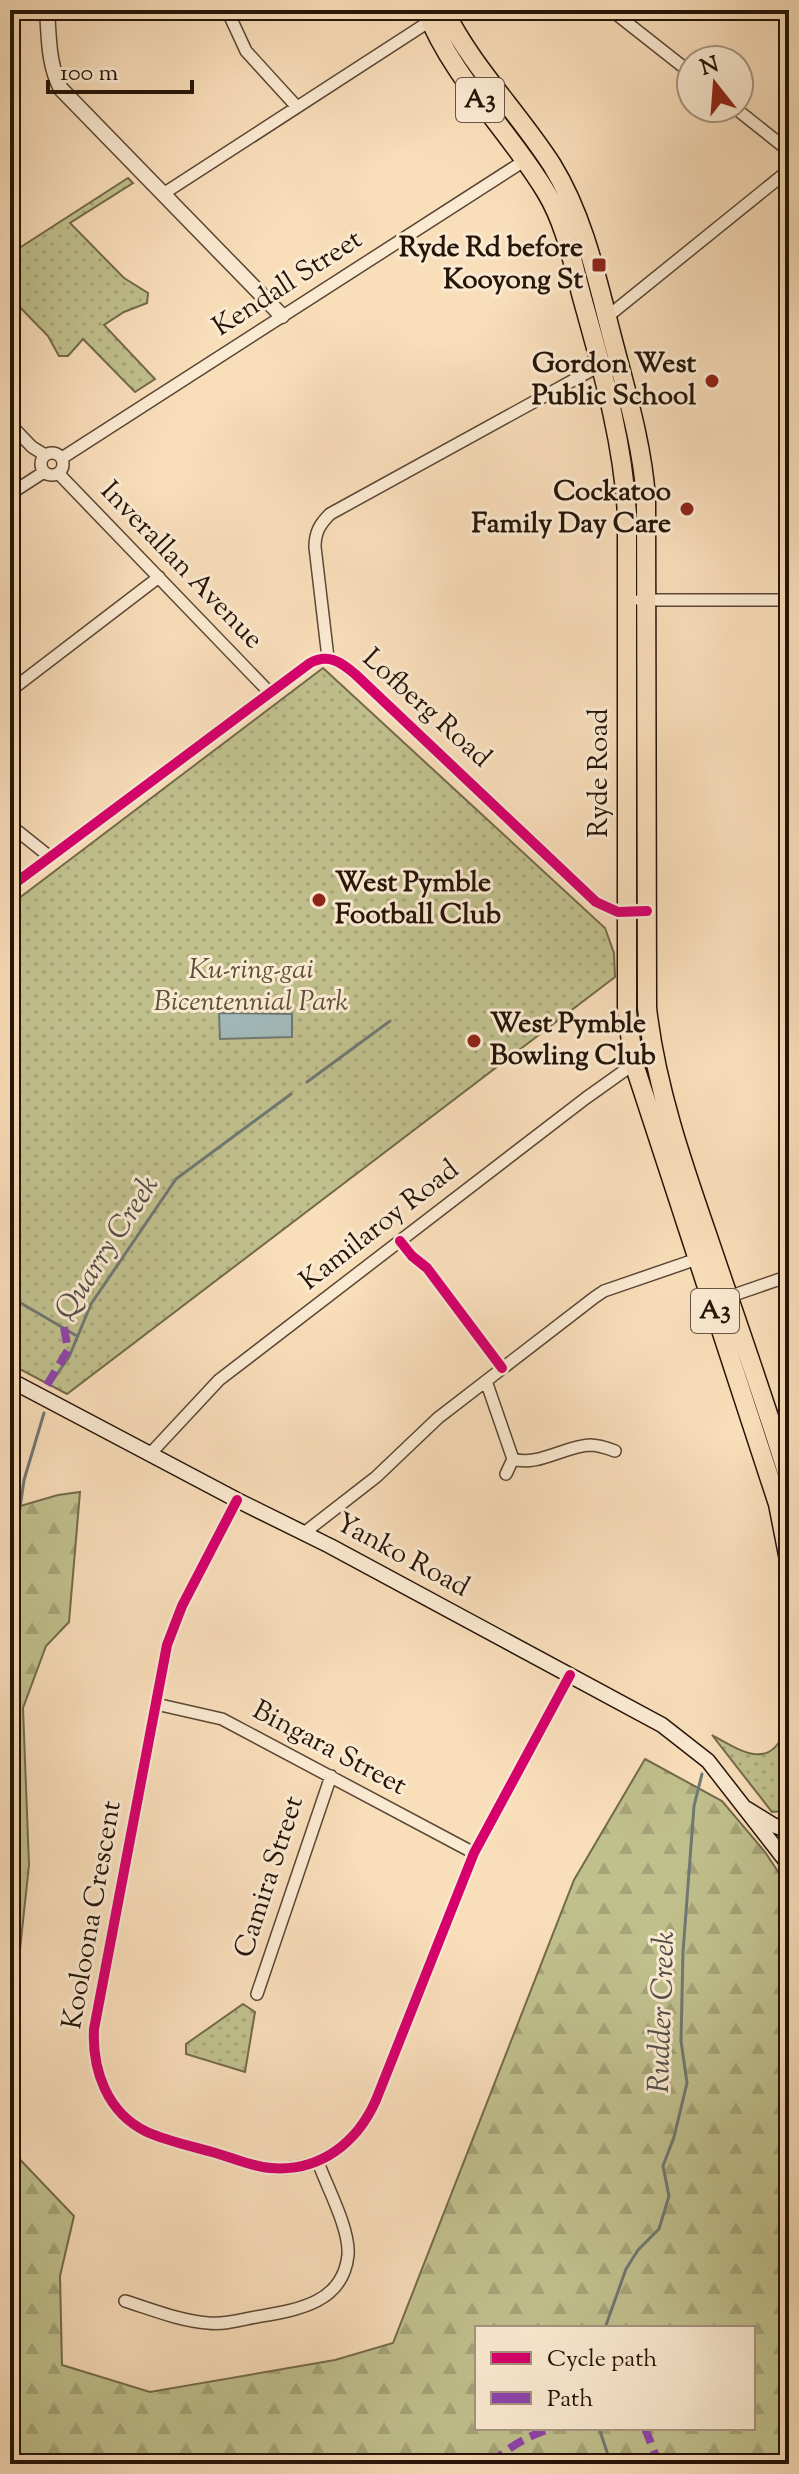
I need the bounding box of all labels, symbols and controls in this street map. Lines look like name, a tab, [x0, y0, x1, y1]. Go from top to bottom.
scale bar	[48, 44, 192, 94]
north arrow	[675, 44, 755, 124]
text: N	[697, 50, 724, 86]
text: 100 m	[60, 57, 118, 91]
road number: A3	[456, 78, 504, 122]
street label: Kendall Street	[205, 220, 371, 347]
place label: Ryde Rd before Kooyong St	[399, 229, 583, 301]
marker: Ryde Rd before Kooyong St	[590, 256, 608, 274]
place label: Gordon West Public School	[532, 345, 696, 417]
marker: Gordon West Public School	[703, 372, 721, 390]
street label: Inverallan Avenue	[90, 473, 272, 659]
place label: Cockatoo Family Day Care	[472, 473, 671, 545]
marker: Cockatoo Family Day Care	[678, 500, 696, 518]
street label: Lofberg Road	[353, 640, 500, 778]
street label: Ryde Road	[580, 708, 620, 838]
place label: West Pymble Football Club	[335, 864, 501, 936]
marker: West Pymble Football Club	[310, 891, 328, 909]
park label: Ku-ring-gai Bicentennial Park	[154, 951, 349, 1023]
place label: West Pymble Bowling Club	[490, 1005, 656, 1077]
marker: West Pymble Bowling Club	[465, 1032, 483, 1050]
street label: Kamilaroy Road	[292, 1151, 468, 1301]
water label: Quarry Creek	[45, 1167, 171, 1329]
road number: A3	[691, 1289, 739, 1333]
street label: Yanko Road	[328, 1504, 476, 1608]
street label: Bingara Street	[245, 1692, 414, 1807]
street label: Camira Street	[225, 1791, 315, 1963]
street label: Kooloona Crescent	[53, 1797, 133, 2032]
water label: Rudder Creek	[639, 1930, 687, 2094]
legend	[475, 2326, 755, 2430]
text: Cycle path	[547, 2343, 657, 2377]
text: Path	[547, 2383, 593, 2417]

